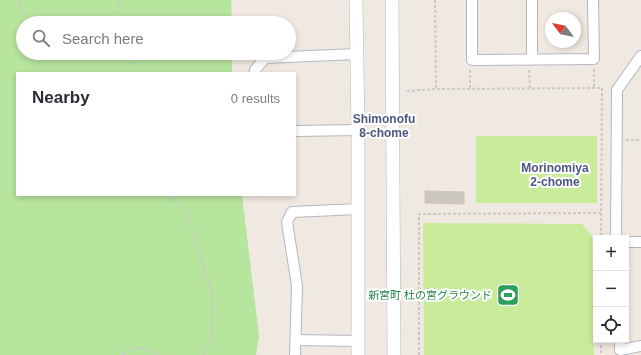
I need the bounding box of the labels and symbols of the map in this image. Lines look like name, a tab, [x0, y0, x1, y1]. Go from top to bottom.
north arrow	[545, 12, 581, 48]
district label: Shimonofu 8-chome	[353, 112, 415, 140]
district label: Morinomiya 2-chome	[521, 161, 589, 189]
sports icon: 新宮町 杜の宮グラウンド	[495, 282, 521, 308]
place label: 新宮町 杜の宮グラウンド	[368, 289, 492, 301]

